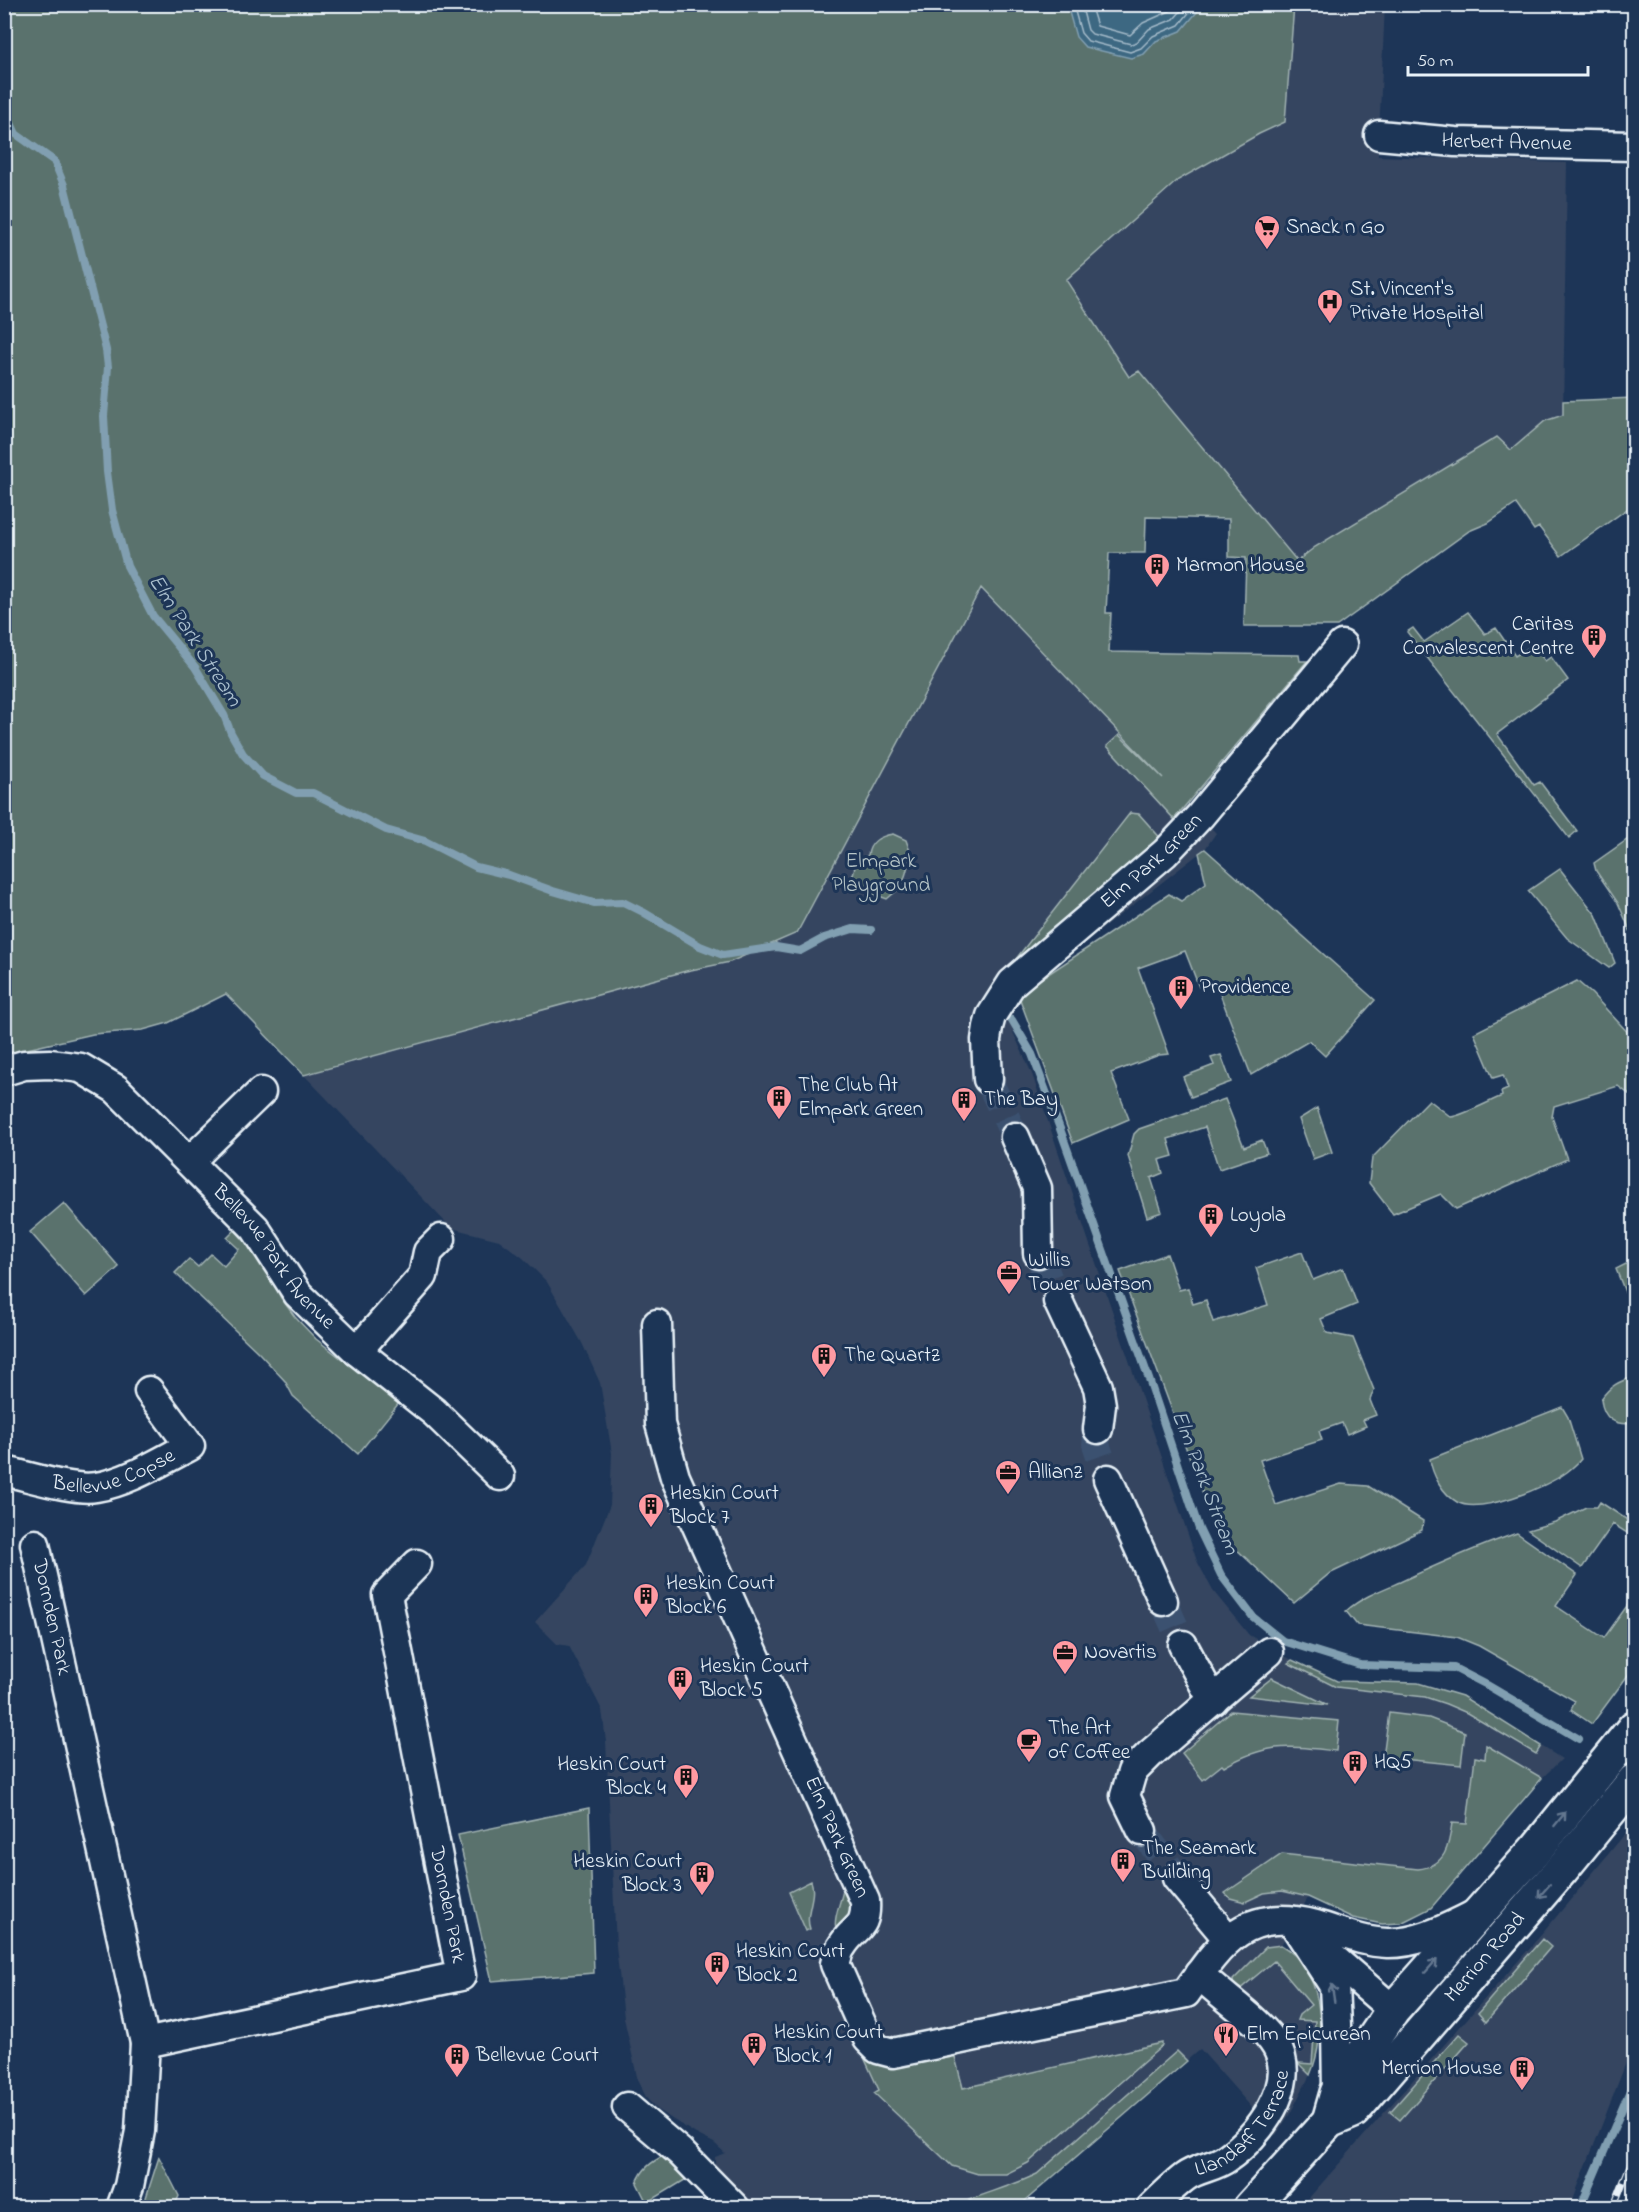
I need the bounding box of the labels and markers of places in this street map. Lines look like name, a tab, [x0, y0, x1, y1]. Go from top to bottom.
supermarket icon: Snack n Go	[1252, 213, 1282, 251]
place label: Snack n Go	[1286, 213, 1385, 243]
place label: St. Vincent's Private Hospital	[1350, 275, 1483, 329]
hospital icon: St. Vincent's Private Hospital	[1315, 287, 1345, 325]
building icon: Marmon House	[1142, 551, 1172, 589]
place label: Marmon House	[1176, 551, 1305, 581]
place label: Caritas Convalescent Centre	[1402, 610, 1575, 664]
building icon: Caritas Convalescent Centre	[1579, 622, 1609, 660]
building icon: Providence	[1166, 973, 1196, 1011]
place label: Providence	[1200, 973, 1291, 1003]
place label: The Club At Elmpark Green	[798, 1071, 923, 1125]
building icon: The Club At Elmpark Green	[764, 1083, 794, 1121]
building icon: The Bay	[949, 1085, 979, 1123]
place label: The Bay	[984, 1085, 1058, 1117]
building icon: Loyola	[1196, 1201, 1226, 1239]
place label: Loyola	[1230, 1201, 1286, 1233]
place label: Willis Tower Watson	[1028, 1246, 1152, 1300]
office icon: Willis Tower Watson	[994, 1258, 1024, 1296]
building icon: The Quartz	[809, 1341, 839, 1379]
place label: The Quartz	[844, 1341, 940, 1371]
office icon: Allianz	[993, 1458, 1023, 1496]
place label: Allianz	[1028, 1458, 1082, 1488]
place label: Heskin Court Block 7	[669, 1479, 779, 1533]
building icon: Heskin Court Block 7	[636, 1491, 666, 1529]
place label: Heskin Court Block 6	[665, 1569, 775, 1623]
building icon: Heskin Court Block 6	[631, 1581, 661, 1619]
office icon: Novartis	[1050, 1638, 1080, 1676]
place label: Novartis	[1084, 1638, 1157, 1668]
place label: Heskin Court Block 5	[699, 1652, 809, 1706]
building icon: Heskin Court Block 5	[665, 1664, 695, 1702]
place label: The Art of Coffee	[1048, 1714, 1131, 1768]
cafe icon: The Art of Coffee	[1014, 1726, 1044, 1764]
building icon: HQ5	[1340, 1748, 1370, 1786]
place label: HQ5	[1374, 1748, 1412, 1778]
place label: Heskin Court Block 4	[557, 1750, 666, 1804]
building icon: Heskin Court Block 4	[671, 1762, 701, 1800]
place label: The Seamark Building	[1141, 1834, 1257, 1890]
building icon: The Seamark Building	[1108, 1846, 1138, 1884]
place label: Heskin Court Block 3	[573, 1847, 682, 1901]
building icon: Heskin Court Block 3	[687, 1859, 717, 1897]
place label: Heskin Court Block 2	[735, 1937, 845, 1991]
building icon: Heskin Court Block 2	[702, 1949, 732, 1987]
place label: Heskin Court Block 1	[773, 2018, 883, 2072]
restaurant icon: Elm Epicurean	[1211, 2020, 1241, 2058]
place label: Elm Epicurean	[1246, 2020, 1371, 2050]
building icon: Heskin Court Block 1	[739, 2030, 769, 2068]
building icon: Bellevue Court	[442, 2041, 472, 2079]
place label: Bellevue Court	[475, 2041, 599, 2071]
place label: Merrion House	[1381, 2054, 1503, 2084]
building icon: Merrion House	[1507, 2054, 1537, 2092]

